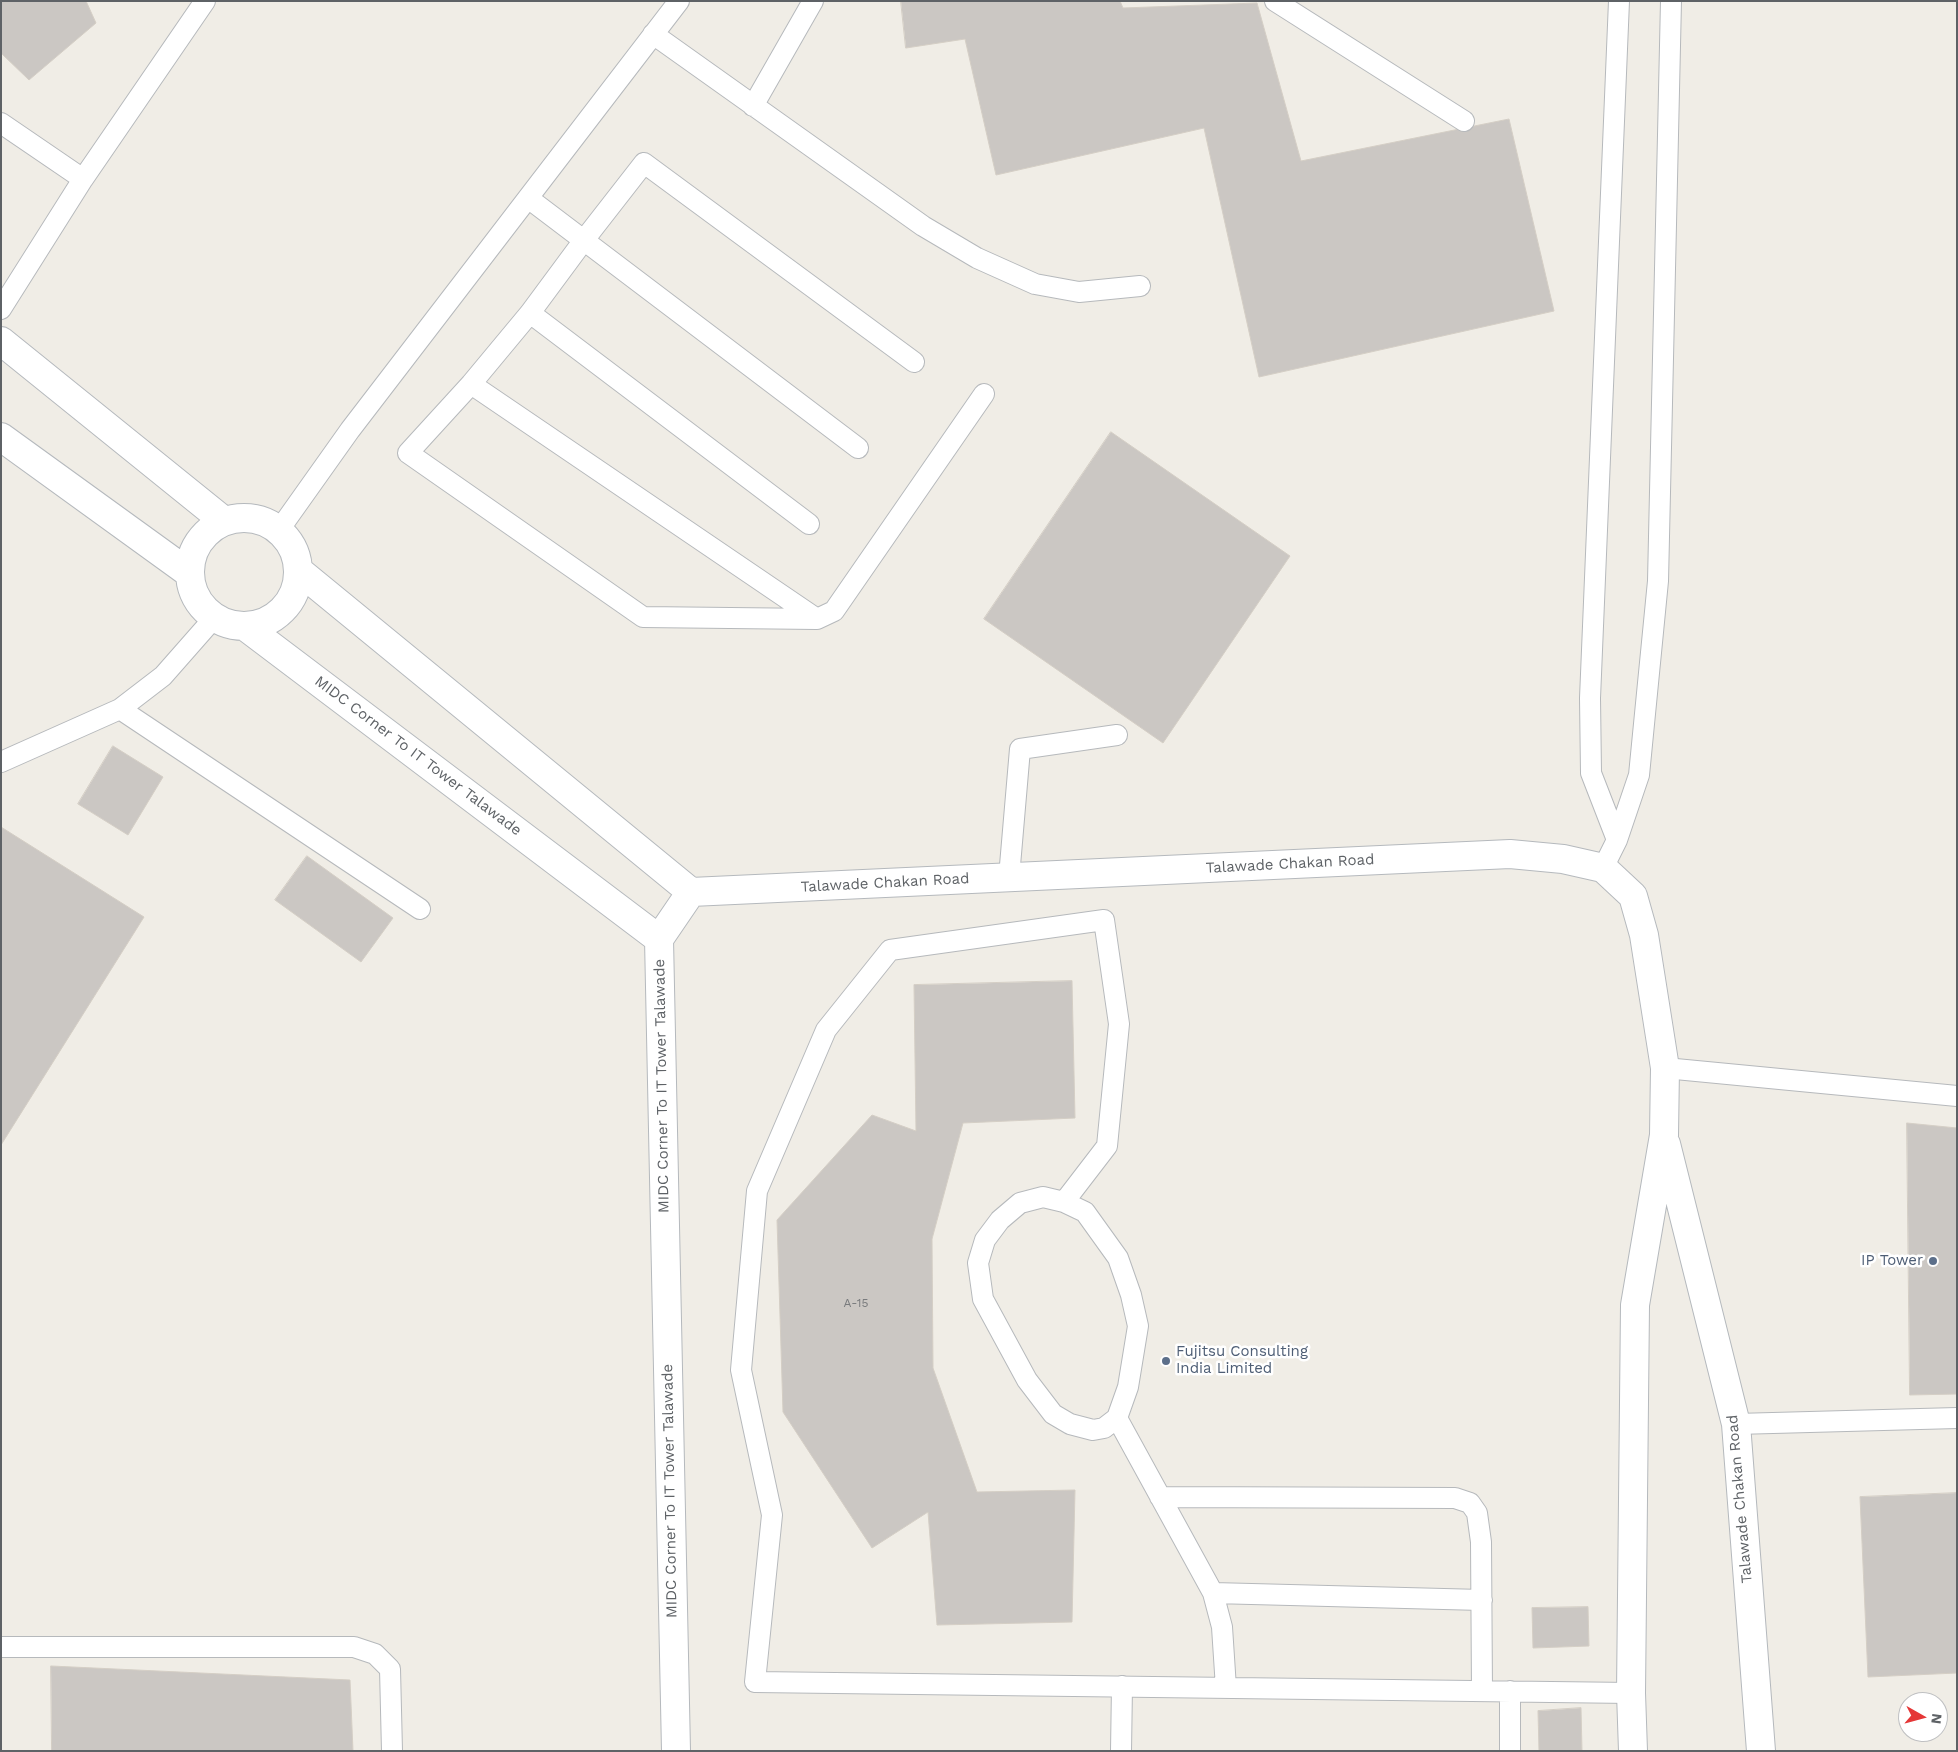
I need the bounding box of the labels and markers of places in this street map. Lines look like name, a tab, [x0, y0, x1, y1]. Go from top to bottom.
place label: IP Tower	[1861, 1252, 1923, 1270]
marker: IP Tower	[1927, 1255, 1939, 1267]
place label: Fujitsu Consulting India Limited	[1176, 1343, 1308, 1378]
marker: Fujitsu Consulting India Limited	[1160, 1355, 1172, 1367]

